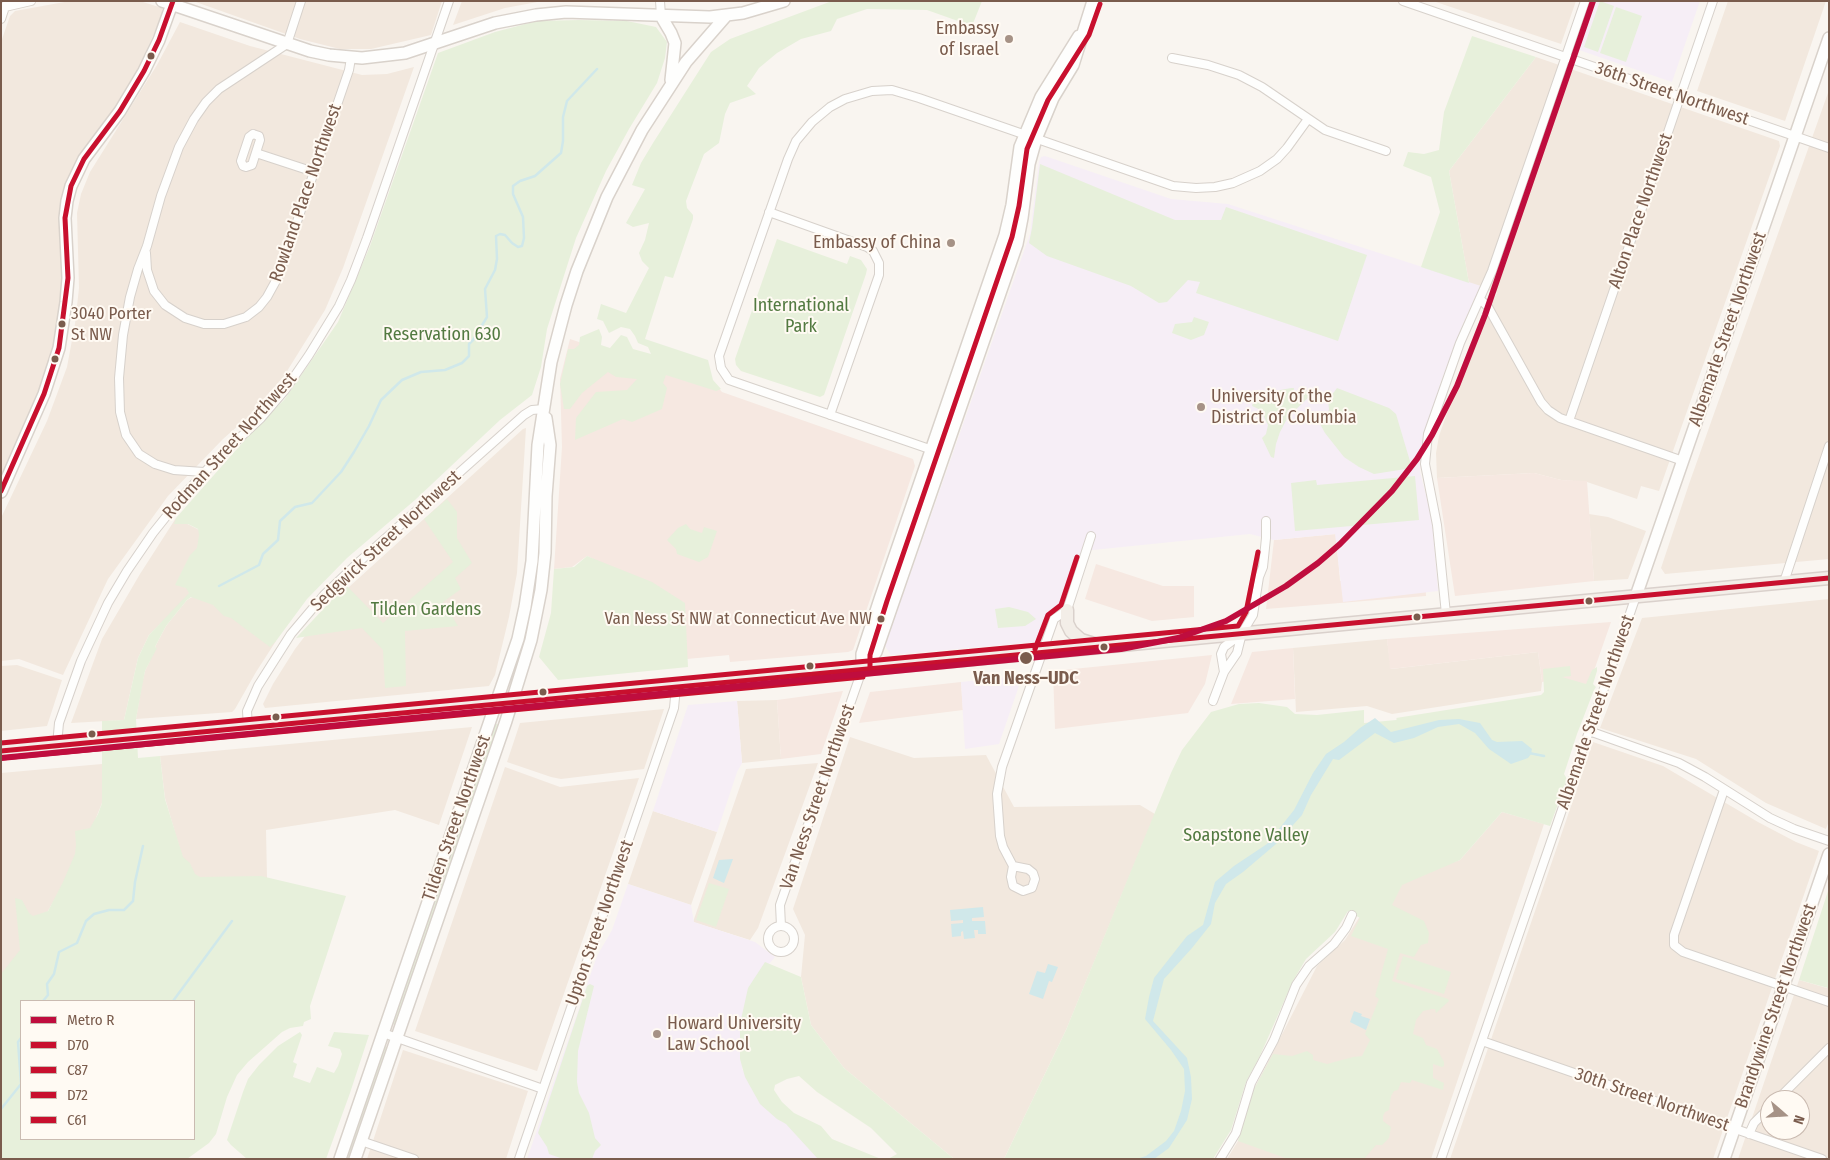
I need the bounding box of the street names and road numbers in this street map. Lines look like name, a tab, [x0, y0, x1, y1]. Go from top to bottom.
street label: 36th Street Northwest	[1592, 58, 1752, 130]
street label: Rowland Place Northwest	[265, 101, 347, 285]
street label: Alton Place Northwest	[1604, 131, 1678, 291]
street label: Albemarle Street Northwest	[1685, 229, 1771, 429]
street label: Rodman Street Northwest	[158, 368, 302, 524]
street label: Sedgwick Street Northwest	[306, 466, 466, 616]
street label: Albemarle Street Northwest	[1553, 612, 1639, 812]
street label: Van Ness Street Northwest	[776, 701, 860, 893]
street label: Tilden Street Northwest	[418, 732, 496, 904]
street label: Upton Street Northwest	[562, 837, 638, 1009]
street label: Brandywine Street Northwest	[1731, 901, 1821, 1111]
street label: 30th Street Northwest	[1572, 1063, 1732, 1137]

